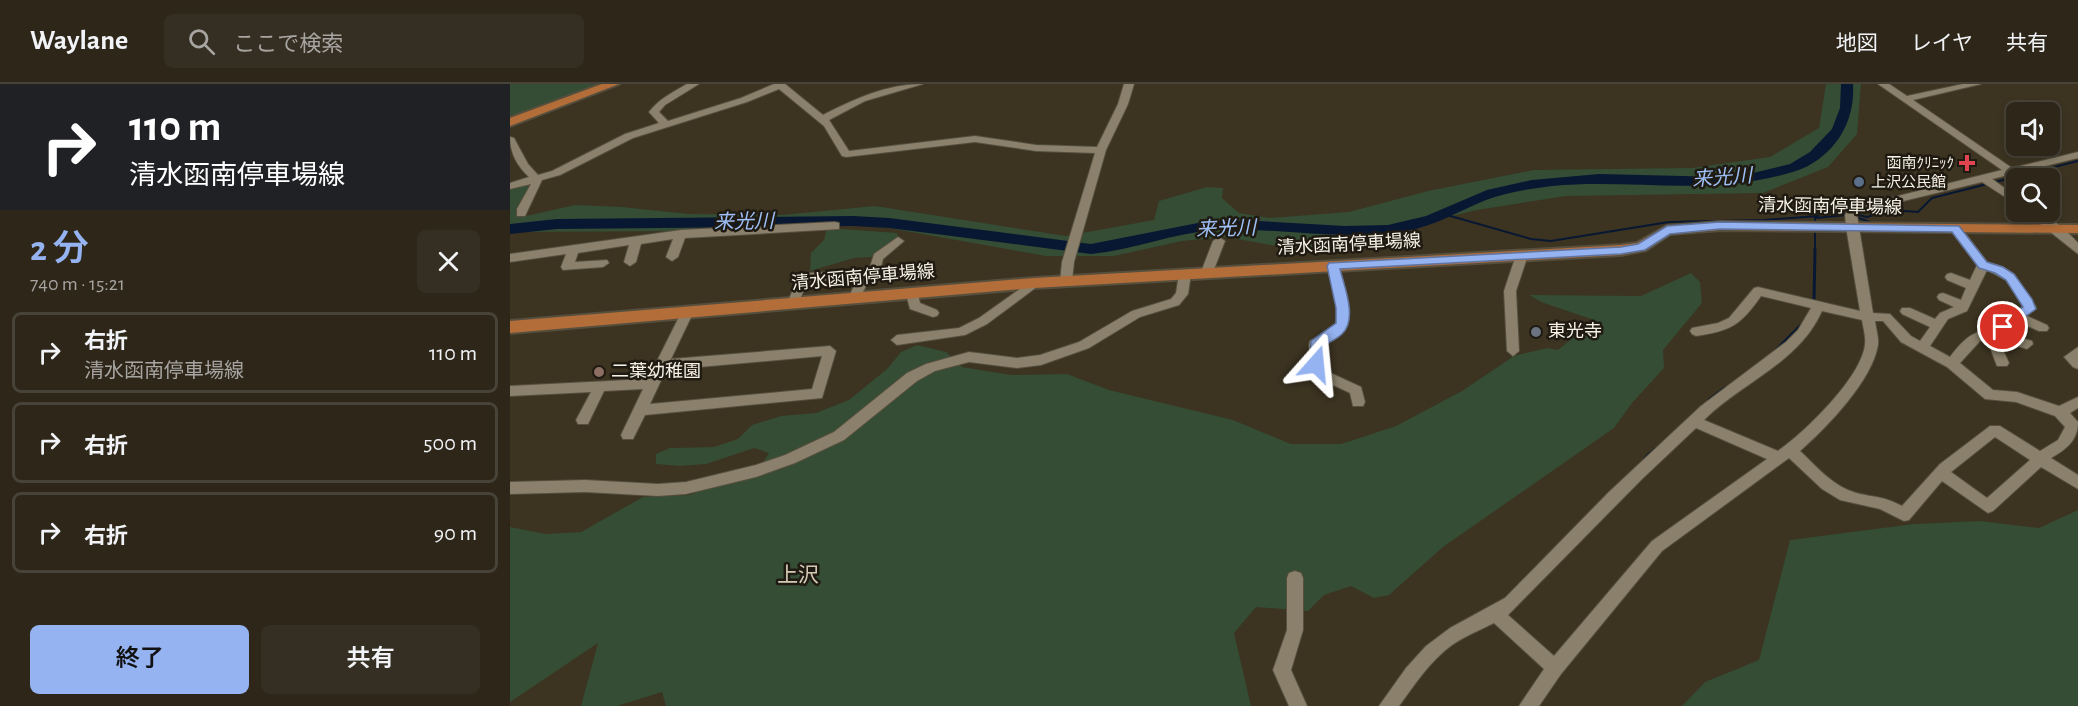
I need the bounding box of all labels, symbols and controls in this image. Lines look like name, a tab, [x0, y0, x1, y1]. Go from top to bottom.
search box	[164, 14, 584, 68]
icon: search	[185, 25, 218, 58]
text: Waylane	[30, 27, 128, 55]
text: ここで検索	[233, 33, 343, 55]
text: 地図	[1836, 33, 1878, 54]
text: レイヤ	[1911, 33, 1973, 54]
text: 共有	[2006, 33, 2048, 54]
map controls	[2006, 102, 2060, 222]
button: sound	[2006, 102, 2060, 156]
text: 110 m	[129, 106, 221, 148]
icon: right	[30, 108, 108, 186]
marker: 函南ｸﾘﾆｯｸ	[1958, 154, 1976, 172]
place label: 函南ｸﾘﾆｯｸ	[1886, 155, 1954, 171]
text: 清水函南停車場線	[129, 162, 345, 189]
water label: 来光川	[1691, 165, 1755, 190]
button: search	[2006, 168, 2060, 222]
place label: 上沢公民館	[1871, 174, 1946, 190]
marker: 上沢公民館	[1852, 175, 1866, 189]
street label: 清水函南停車場線	[1758, 195, 1902, 217]
water label: 来光川	[714, 210, 776, 233]
water label: 来光川	[1196, 217, 1258, 240]
button: close	[417, 230, 480, 293]
street label: 清水函南停車場線	[1277, 230, 1421, 258]
text: 2 分	[30, 231, 88, 267]
street label: 清水函南停車場線	[790, 261, 936, 293]
text: 740 m · 15:21	[30, 274, 125, 294]
pin	[1977, 301, 2028, 352]
icon: arrive	[1986, 310, 2019, 343]
place label: 東光寺	[1548, 322, 1602, 341]
marker: 東光寺	[1529, 325, 1543, 339]
text: 右折	[84, 330, 128, 352]
position arrow	[1284, 332, 1348, 396]
icon: right	[33, 336, 66, 369]
text: 110 m	[429, 342, 477, 364]
text: 清水函南停車場線	[84, 361, 244, 381]
place label: 二葉幼稚園	[611, 361, 701, 381]
marker: 二葉幼稚園	[592, 365, 606, 379]
icon: right	[33, 426, 66, 459]
text: 500 m	[423, 432, 477, 454]
text: 右折	[84, 435, 128, 457]
icon: right	[33, 516, 66, 549]
text: 90 m	[434, 522, 477, 544]
text: 右折	[84, 525, 128, 547]
district label: 上沢	[777, 564, 819, 586]
button: 終了	[30, 625, 249, 694]
button: 共有	[261, 625, 480, 694]

